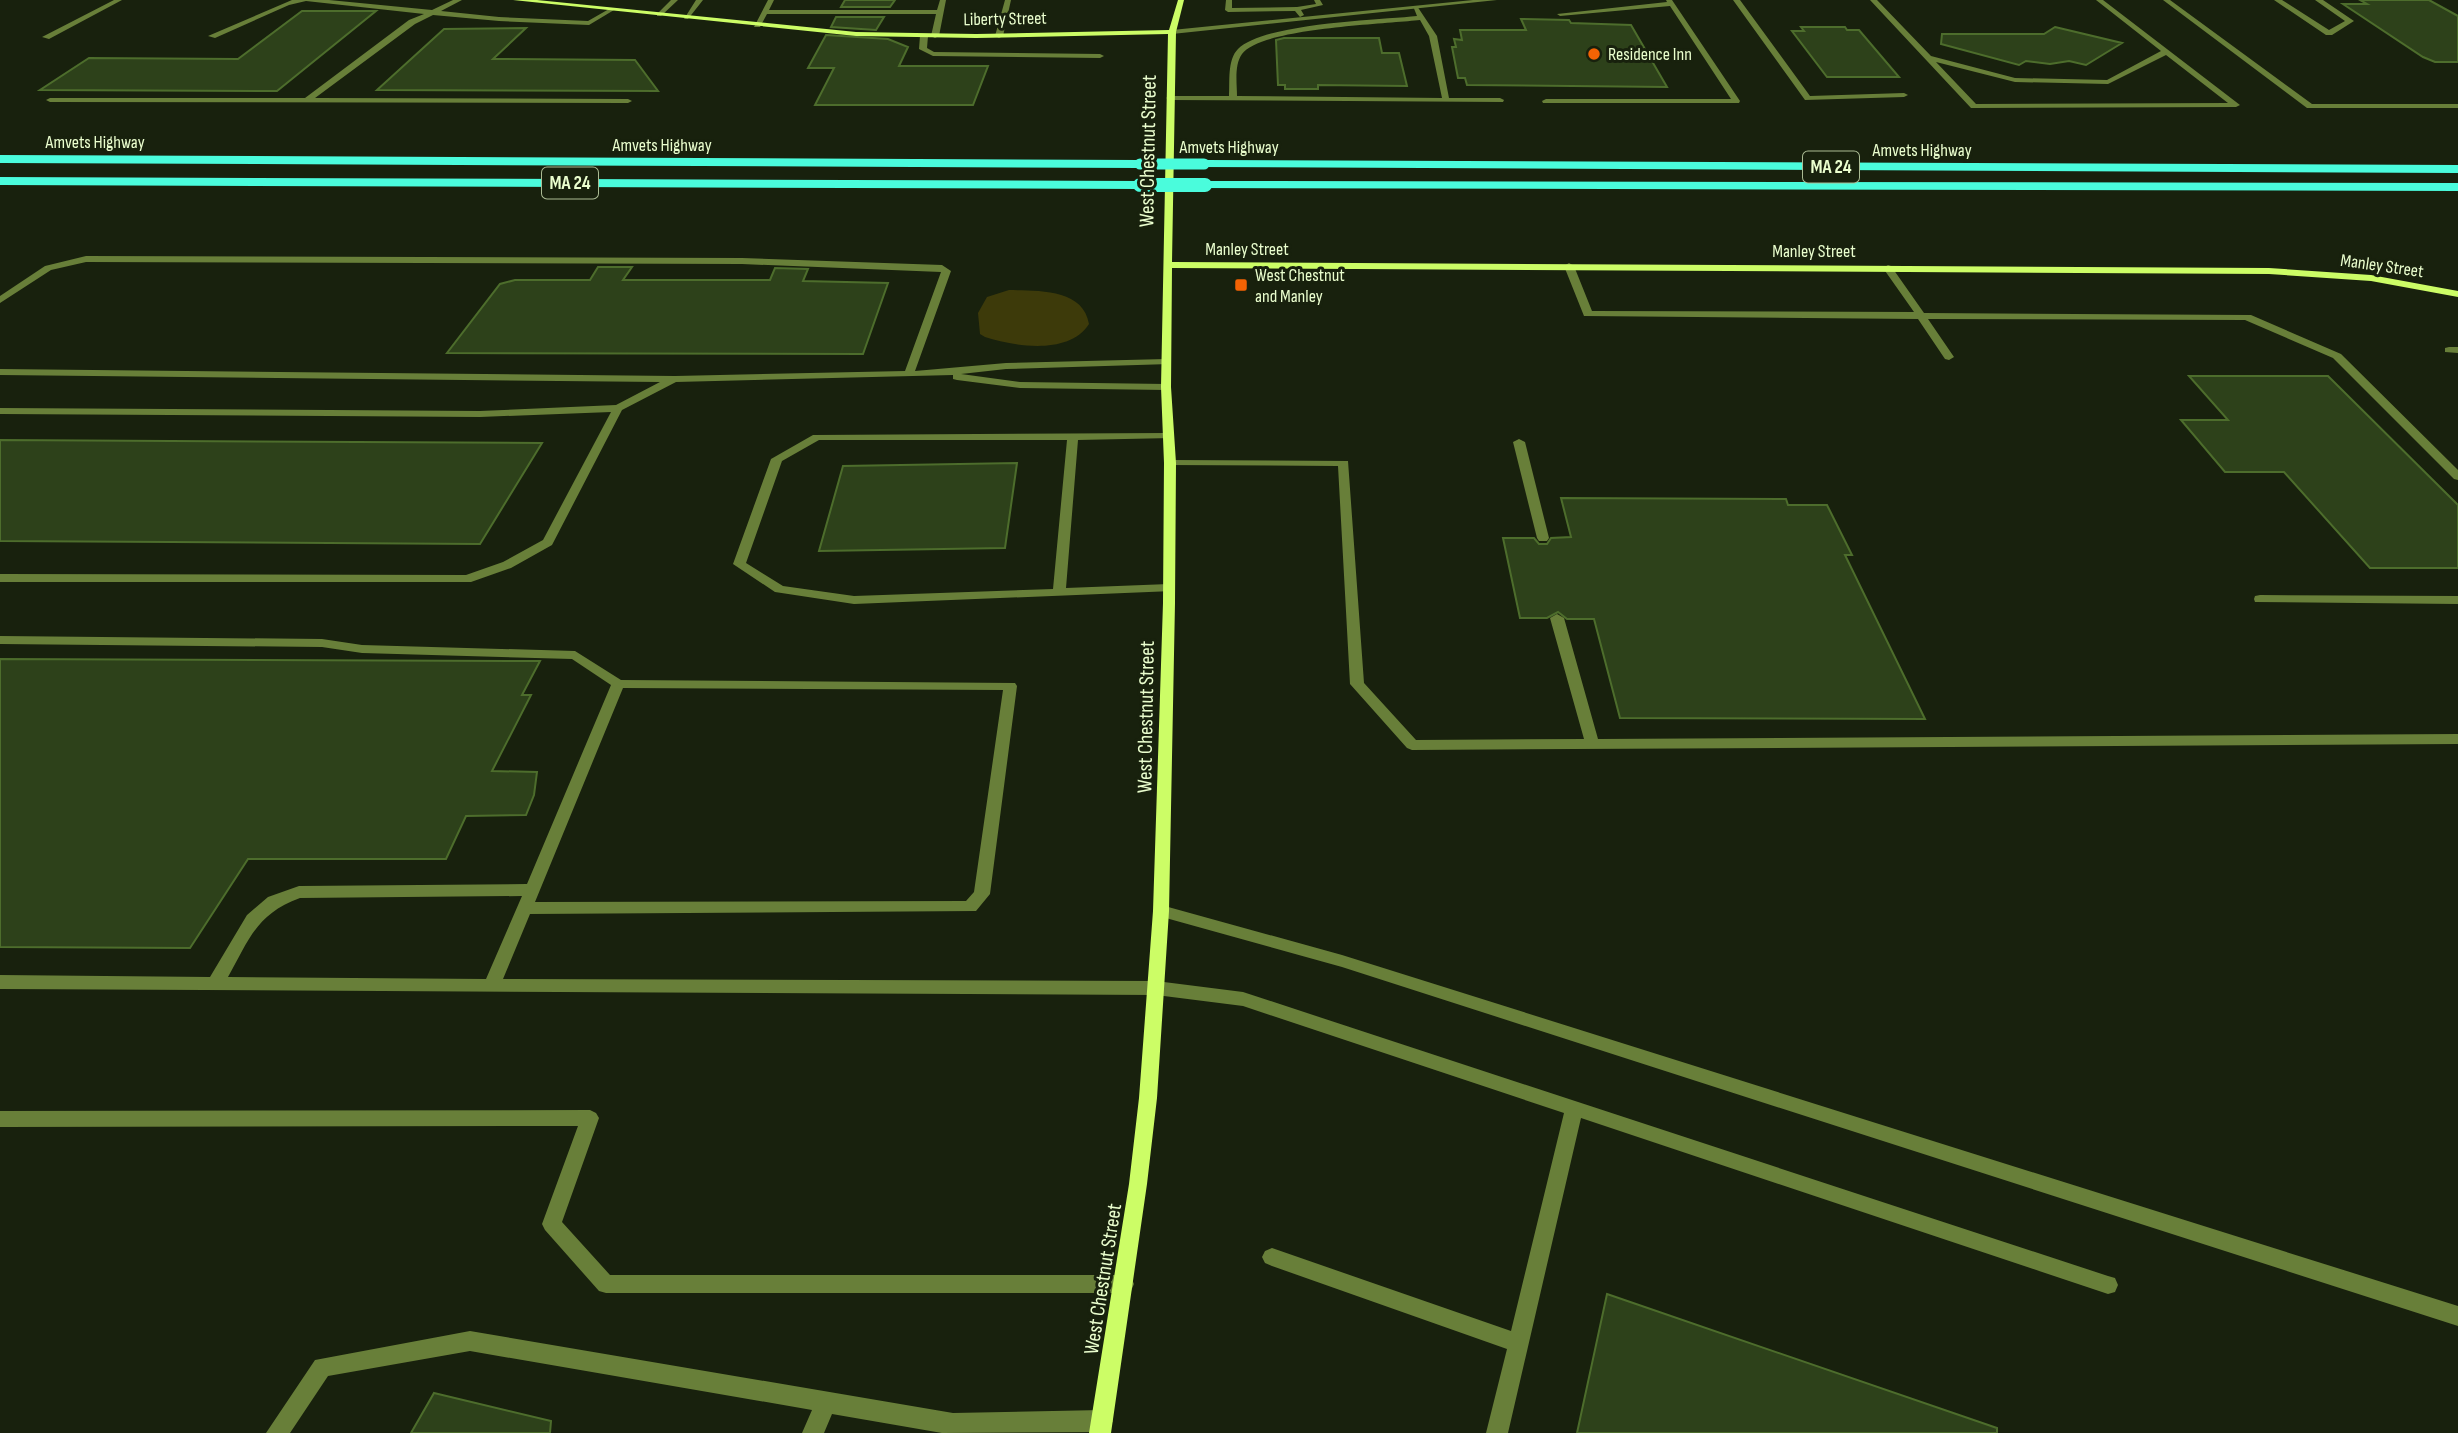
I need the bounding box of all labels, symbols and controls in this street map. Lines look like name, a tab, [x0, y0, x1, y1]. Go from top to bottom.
street label: Liberty Street	[963, 8, 1047, 30]
place label: Residence Inn	[1608, 44, 1692, 65]
marker: Residence Inn	[1586, 46, 1602, 62]
street label: West Chestnut Street	[1134, 75, 1162, 227]
street label: Amvets Highway	[44, 132, 145, 153]
street label: Amvets Highway	[611, 135, 712, 156]
street label: Amvets Highway	[1178, 137, 1279, 158]
street label: Amvets Highway	[1871, 140, 1972, 161]
road number: MA 24	[1803, 152, 1859, 182]
road number: MA 24	[542, 168, 598, 198]
street label: Manley Street	[1205, 239, 1289, 260]
street label: Manley Street	[1772, 241, 1856, 262]
street label: Manley Street	[2339, 250, 2425, 282]
place label: West Chestnut and Manley	[1255, 265, 1345, 307]
marker: West Chestnut and Manley	[1233, 277, 1249, 293]
street label: West Chestnut Street	[1132, 641, 1160, 793]
street label: West Chestnut Street	[1079, 1202, 1127, 1356]

